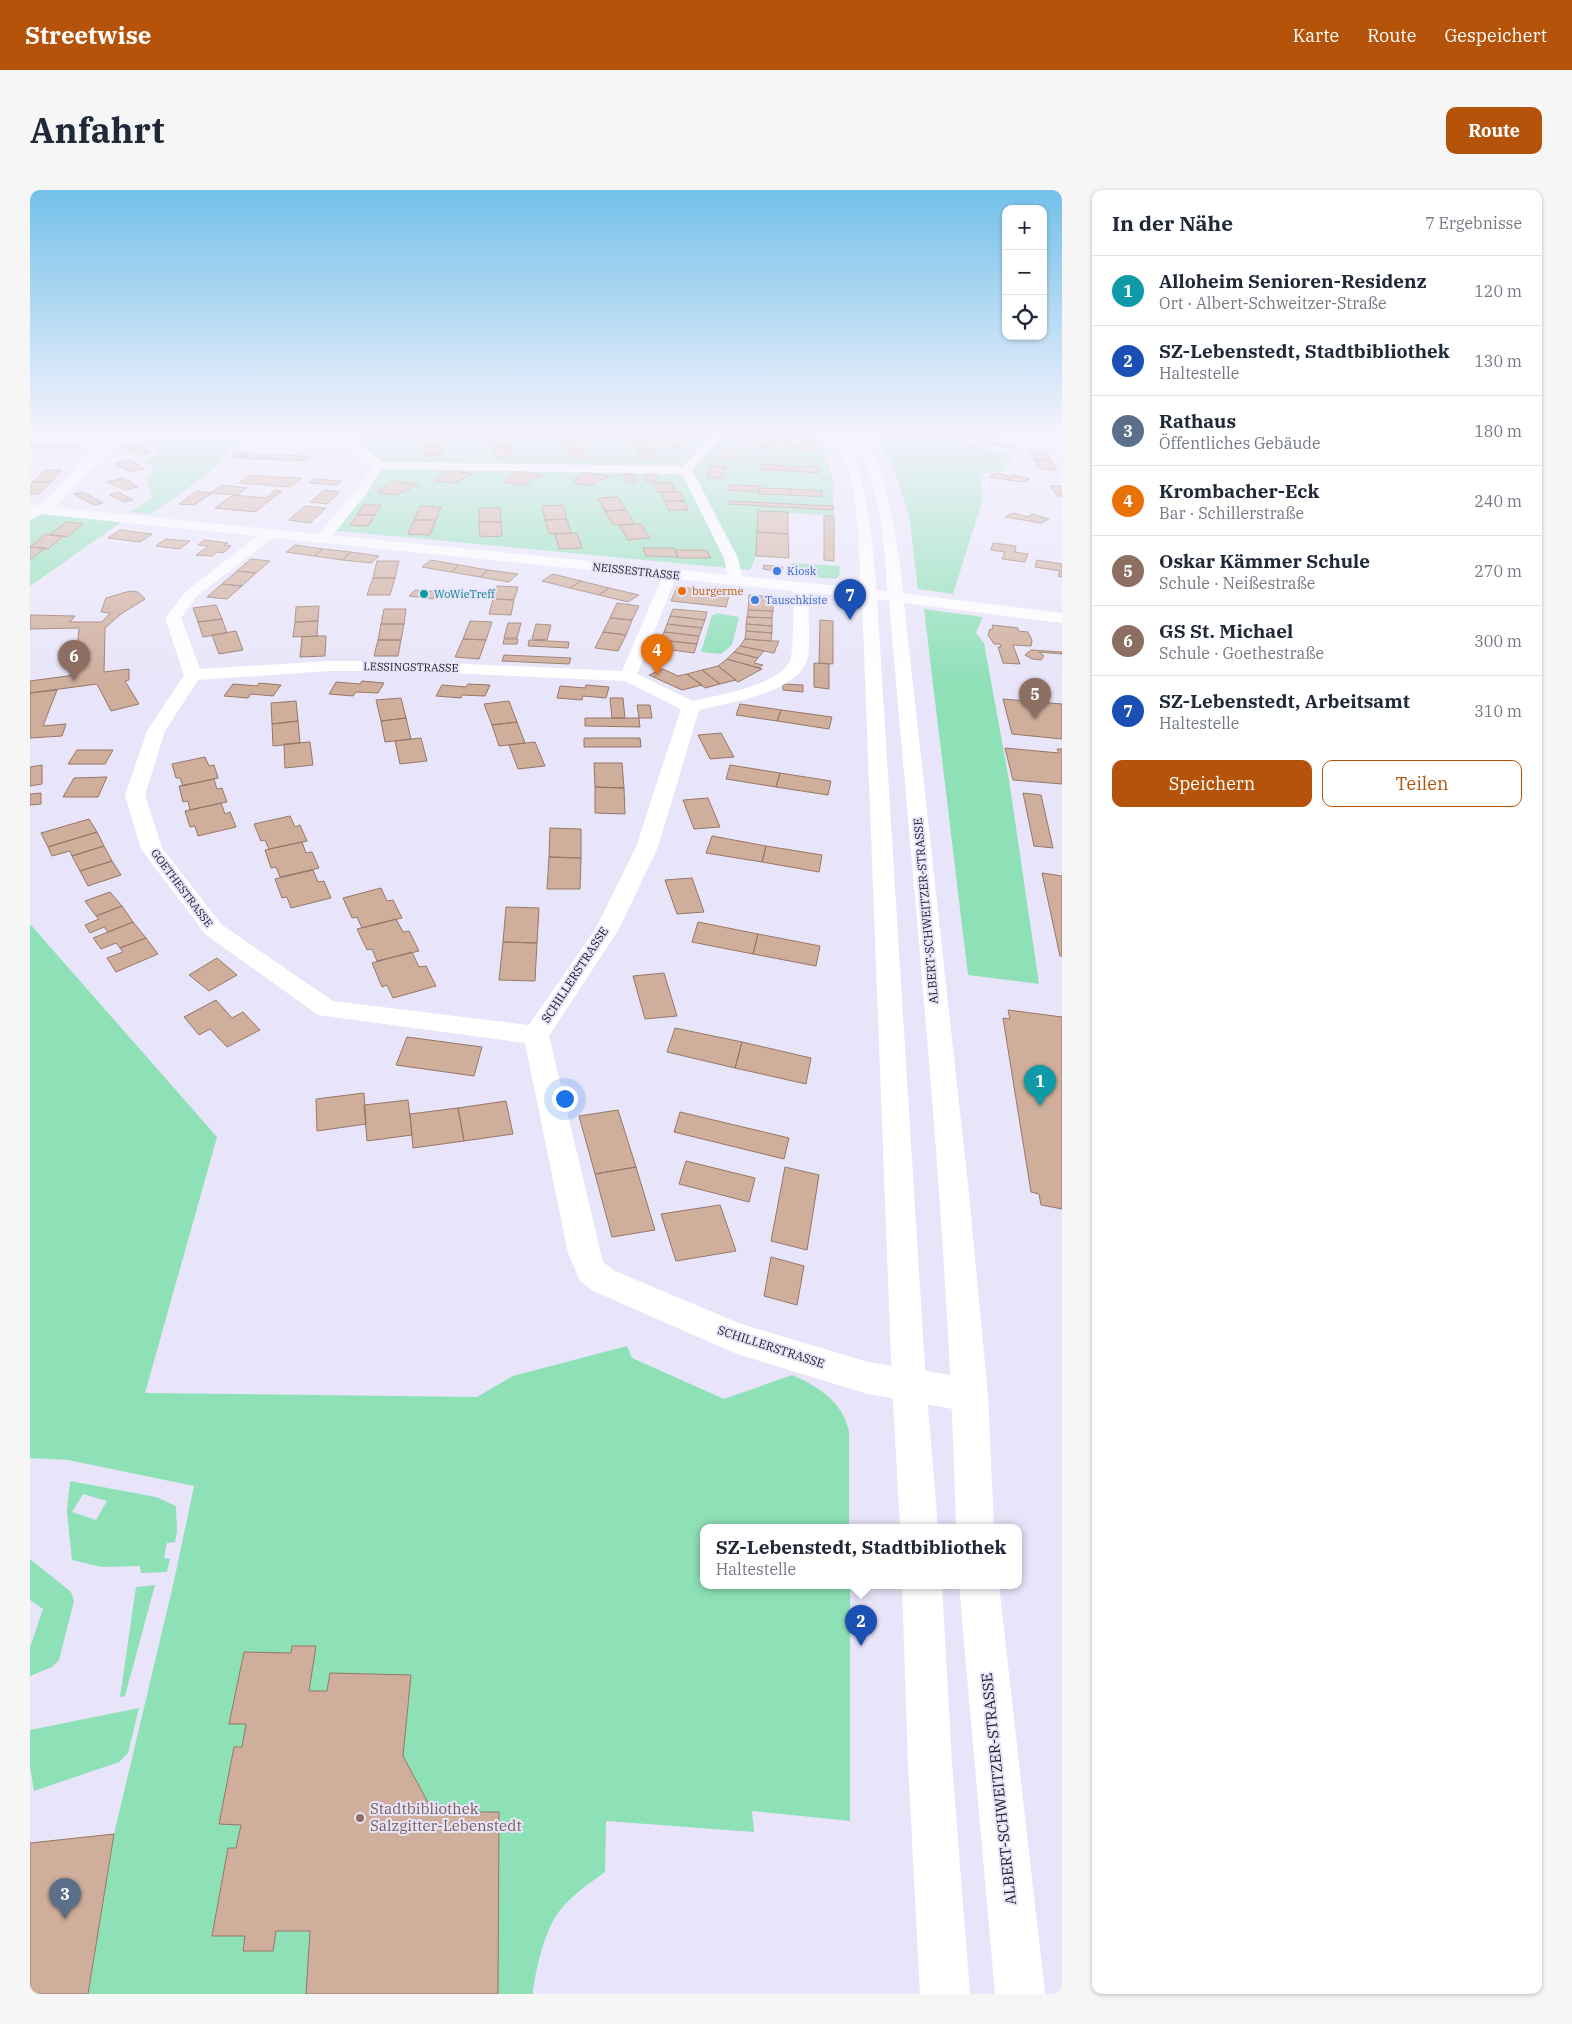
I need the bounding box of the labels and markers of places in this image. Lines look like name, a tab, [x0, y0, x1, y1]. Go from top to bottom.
place label: Kiosk	[787, 564, 817, 578]
marker: Kiosk	[771, 565, 783, 577]
pin: 7	[834, 579, 866, 620]
place label: burgerme	[692, 584, 743, 598]
marker: burgerme	[676, 585, 688, 597]
place label: WoWieTreff	[434, 587, 496, 601]
marker: WoWieTreff	[418, 588, 430, 600]
place label: Tauschkiste	[765, 593, 827, 607]
marker: Tauschkiste	[749, 594, 761, 606]
pin: 4	[641, 634, 673, 675]
pin: 6	[58, 640, 90, 681]
pin: 5	[1019, 678, 1051, 719]
pin: 1	[1024, 1065, 1056, 1106]
pin: 2	[845, 1605, 877, 1646]
place label: Stadtbibliothek Salzgitter-Lebenstedt	[370, 1799, 522, 1835]
marker: Stadtbibliothek Salzgitter-Lebenstedt	[354, 1812, 366, 1824]
pin: 3	[49, 1878, 81, 1919]

